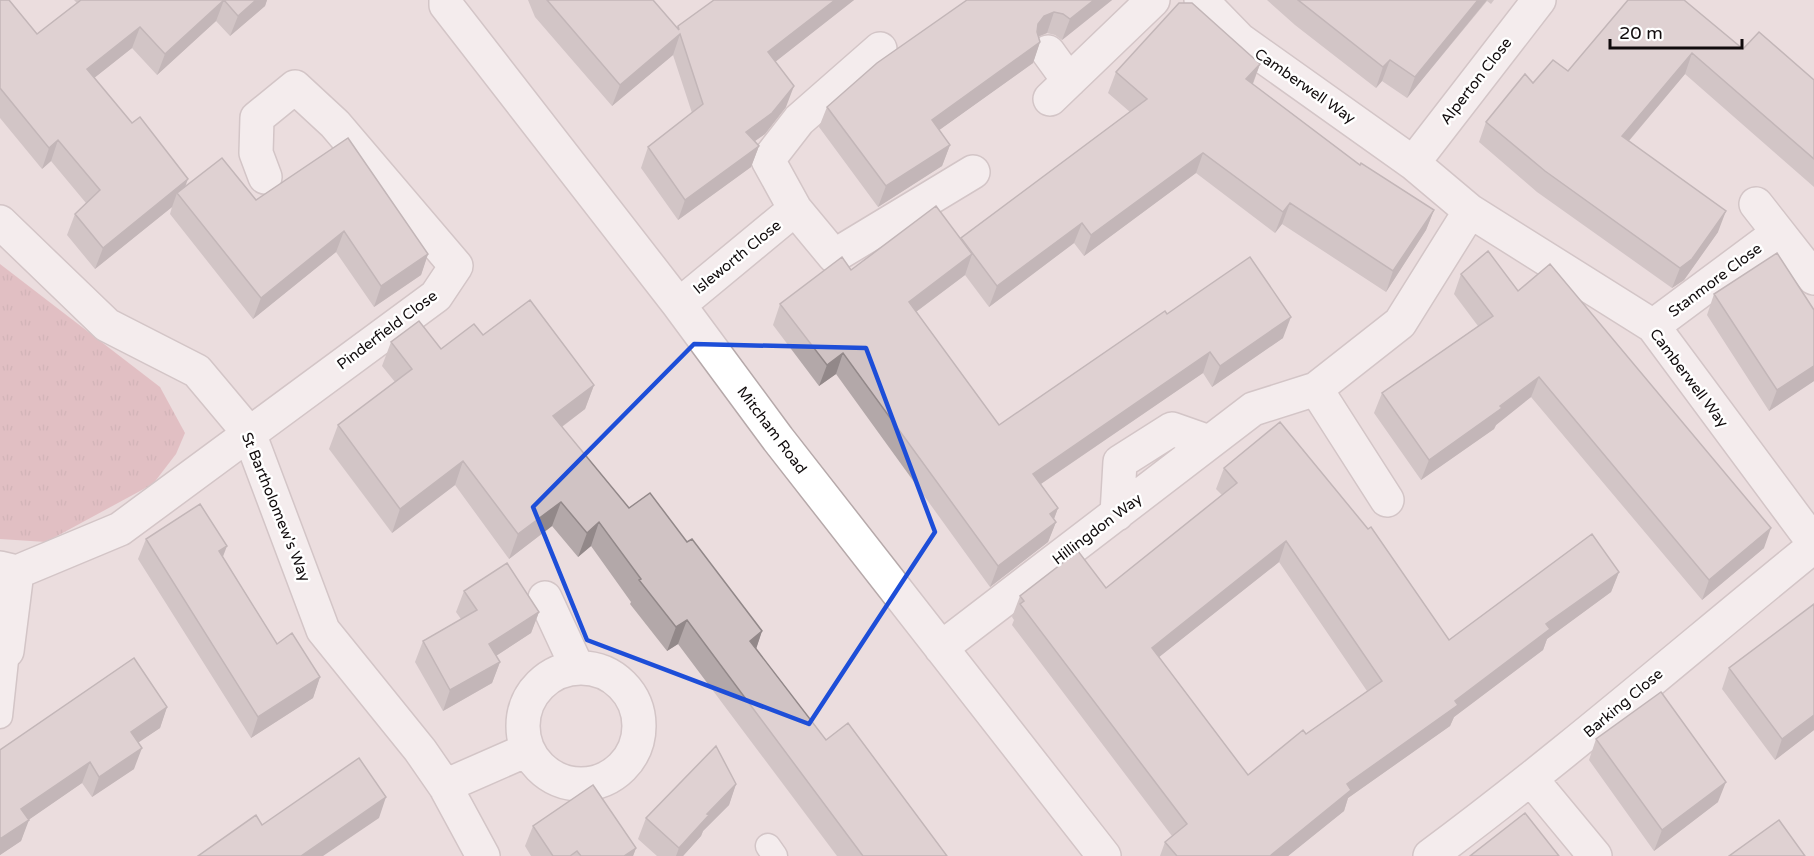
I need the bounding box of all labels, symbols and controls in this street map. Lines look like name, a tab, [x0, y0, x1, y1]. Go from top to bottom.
scale bar	[1610, 12, 1742, 50]
text: 20 m	[1619, 22, 1663, 44]
street label: Alperton Close	[1436, 34, 1516, 128]
street label: Camberwell Way	[1251, 45, 1359, 127]
street label: Isleworth Close	[689, 216, 785, 298]
street label: Stanmore Close	[1665, 239, 1765, 321]
street label: Pinderfield Close	[333, 287, 441, 373]
street label: Camberwell Way	[1646, 325, 1732, 431]
street label: Mitcham Road	[733, 383, 811, 477]
street label: St Bartholomew's Way	[238, 430, 314, 584]
street label: Hillingdon Way	[1049, 490, 1145, 568]
street label: Barking Close	[1580, 665, 1666, 741]

